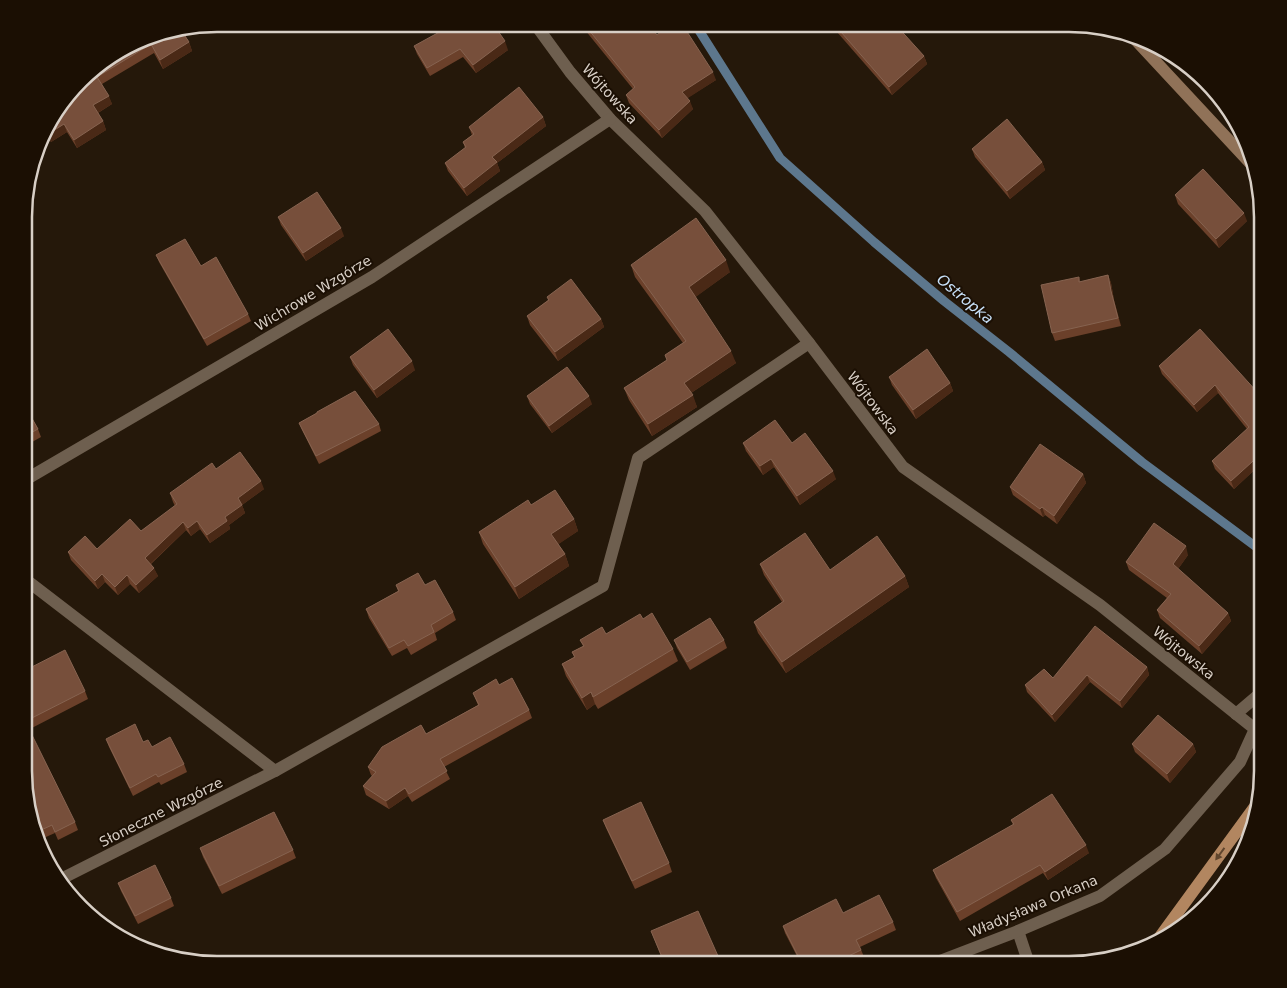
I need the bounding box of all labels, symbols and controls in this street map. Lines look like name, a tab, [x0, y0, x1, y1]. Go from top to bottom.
street label: Wójtowska	[579, 61, 641, 127]
street label: Wichrowe Wzgórze	[252, 252, 374, 334]
water label: Ostropka	[933, 270, 997, 328]
street label: Wójtowska	[844, 368, 902, 438]
street label: Wójtowska	[1150, 623, 1218, 683]
street label: Słoneczne Wzgórze	[97, 774, 225, 850]
one-way arrow	[1215, 848, 1225, 861]
street label: Władysława Orkana	[966, 872, 1100, 940]

